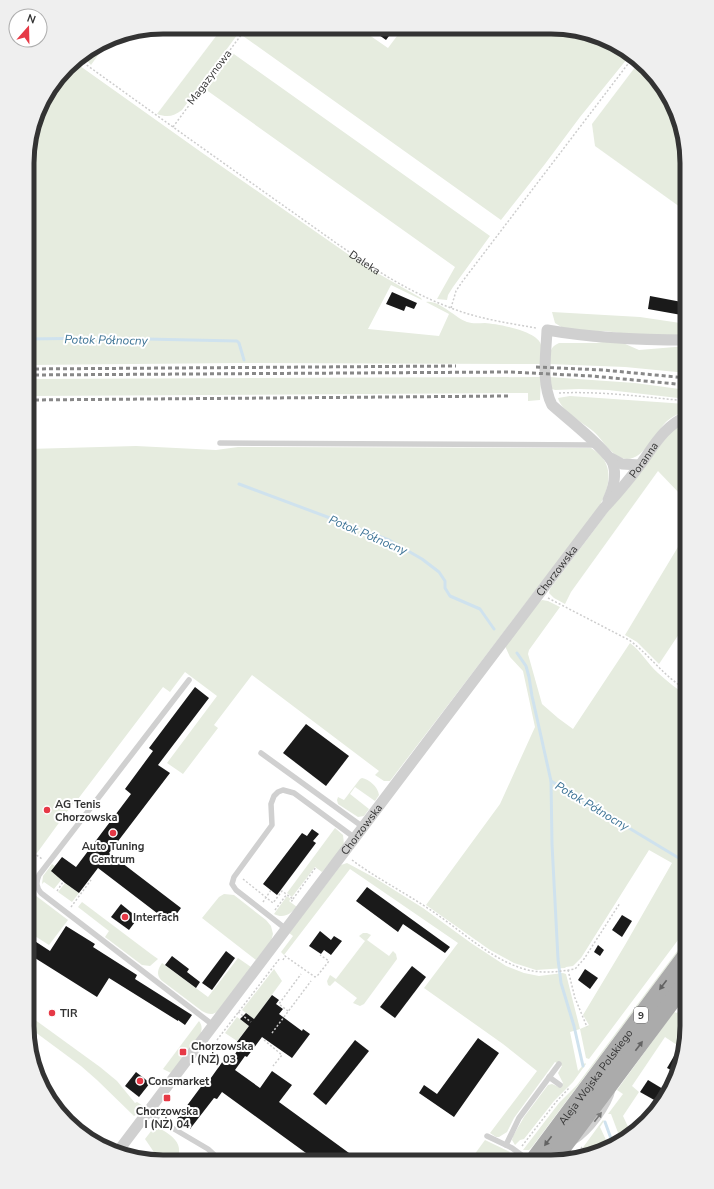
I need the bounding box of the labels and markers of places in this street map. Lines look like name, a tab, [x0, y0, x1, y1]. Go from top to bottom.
place label: AG Tenis Chorzowska	[55, 797, 117, 825]
marker: AG Tenis Chorzowska	[42, 805, 52, 815]
marker: Auto Tuning Centrum	[108, 828, 118, 838]
place label: Auto Tuning Centrum	[82, 839, 144, 867]
place label: Interfach	[133, 910, 179, 925]
marker: Interfach	[120, 912, 130, 922]
place label: TIR	[60, 1006, 78, 1021]
marker: TIR	[47, 1008, 57, 1018]
place label: Chorzowska I (NŻ) 03	[191, 1039, 253, 1067]
marker: Chorzowska I (NŻ) 03	[178, 1047, 188, 1057]
place label: Consmarket	[148, 1074, 210, 1089]
marker: Consmarket	[135, 1076, 145, 1086]
marker: Chorzowska I (NŻ) 04	[162, 1093, 172, 1103]
place label: Chorzowska I (NŻ) 04	[136, 1104, 198, 1132]

